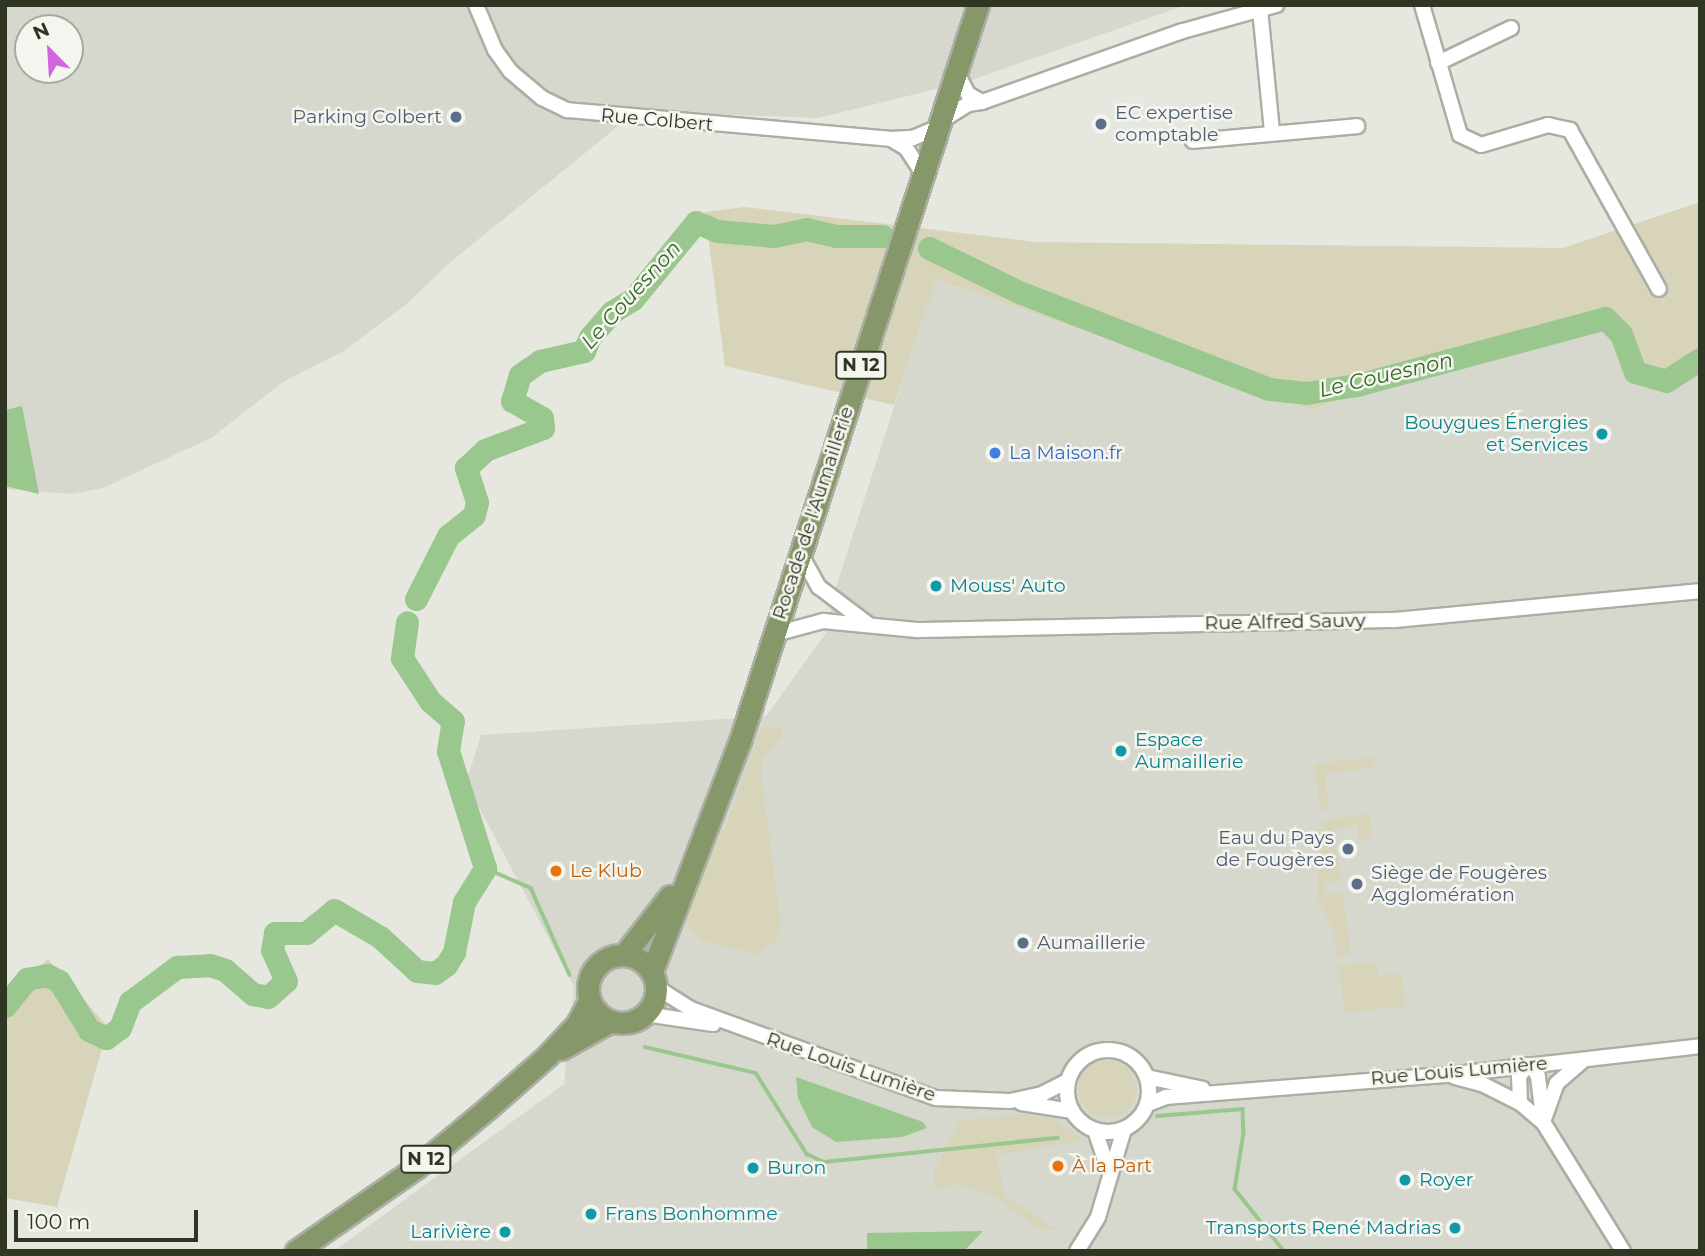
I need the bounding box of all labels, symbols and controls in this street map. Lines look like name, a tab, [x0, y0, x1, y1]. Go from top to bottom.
north arrow	[14, 14, 84, 84]
text: N	[29, 18, 53, 45]
place label: EC expertise comptable	[1115, 102, 1233, 146]
street label: Rue Colbert	[600, 104, 714, 136]
place label: Parking Colbert	[293, 106, 442, 128]
marker: Parking Colbert	[448, 109, 464, 125]
marker: EC expertise comptable	[1093, 116, 1109, 132]
water label: Le Couesnon	[576, 236, 686, 354]
water label: Le Couesnon	[1317, 347, 1455, 403]
road number: N 12	[835, 351, 887, 380]
street label: Rocade de l'Aumaillerie	[768, 404, 858, 622]
place label: Bouygues Énergies et Services	[1404, 412, 1588, 456]
marker: Bouygues Énergies et Services	[1594, 426, 1610, 442]
place label: La Maison.fr	[1009, 442, 1123, 464]
marker: La Maison.fr	[987, 445, 1003, 461]
place label: Mouss' Auto	[950, 575, 1066, 597]
marker: Mouss' Auto	[928, 578, 944, 594]
street label: Rue Alfred Sauvy	[1204, 609, 1366, 635]
place label: Espace Aumaillerie	[1135, 729, 1243, 773]
marker: Espace Aumaillerie	[1113, 743, 1129, 759]
place label: Eau du Pays de Fougères	[1216, 827, 1334, 871]
marker: Eau du Pays de Fougères	[1340, 841, 1356, 857]
place label: Le Klub	[570, 860, 642, 882]
place label: Siège de Fougères Agglomération	[1371, 862, 1547, 906]
marker: Le Klub	[548, 863, 564, 879]
marker: Siège de Fougères Agglomération	[1349, 876, 1365, 892]
place label: Aumaillerie	[1037, 932, 1145, 954]
marker: Aumaillerie	[1015, 935, 1031, 951]
street label: Rue Louis Lumière	[763, 1027, 939, 1107]
street label: Rue Louis Lumière	[1370, 1052, 1548, 1090]
road number: N 12	[400, 1144, 452, 1174]
place label: À la Part	[1072, 1155, 1152, 1177]
place label: Buron	[767, 1157, 826, 1179]
marker: À la Part	[1050, 1158, 1066, 1174]
marker: Buron	[745, 1160, 761, 1176]
place label: Royer	[1419, 1169, 1473, 1191]
marker: Royer	[1397, 1172, 1413, 1188]
scale bar	[18, 1196, 201, 1240]
place label: Frans Bonhomme	[605, 1203, 778, 1225]
marker: Frans Bonhomme	[583, 1206, 599, 1222]
text: 100 m	[27, 1209, 90, 1234]
place label: Transports René Madrias	[1206, 1217, 1441, 1239]
marker: Transports René Madrias	[1447, 1220, 1463, 1236]
place label: Larivière	[410, 1221, 491, 1243]
marker: Larivière	[497, 1224, 513, 1240]

